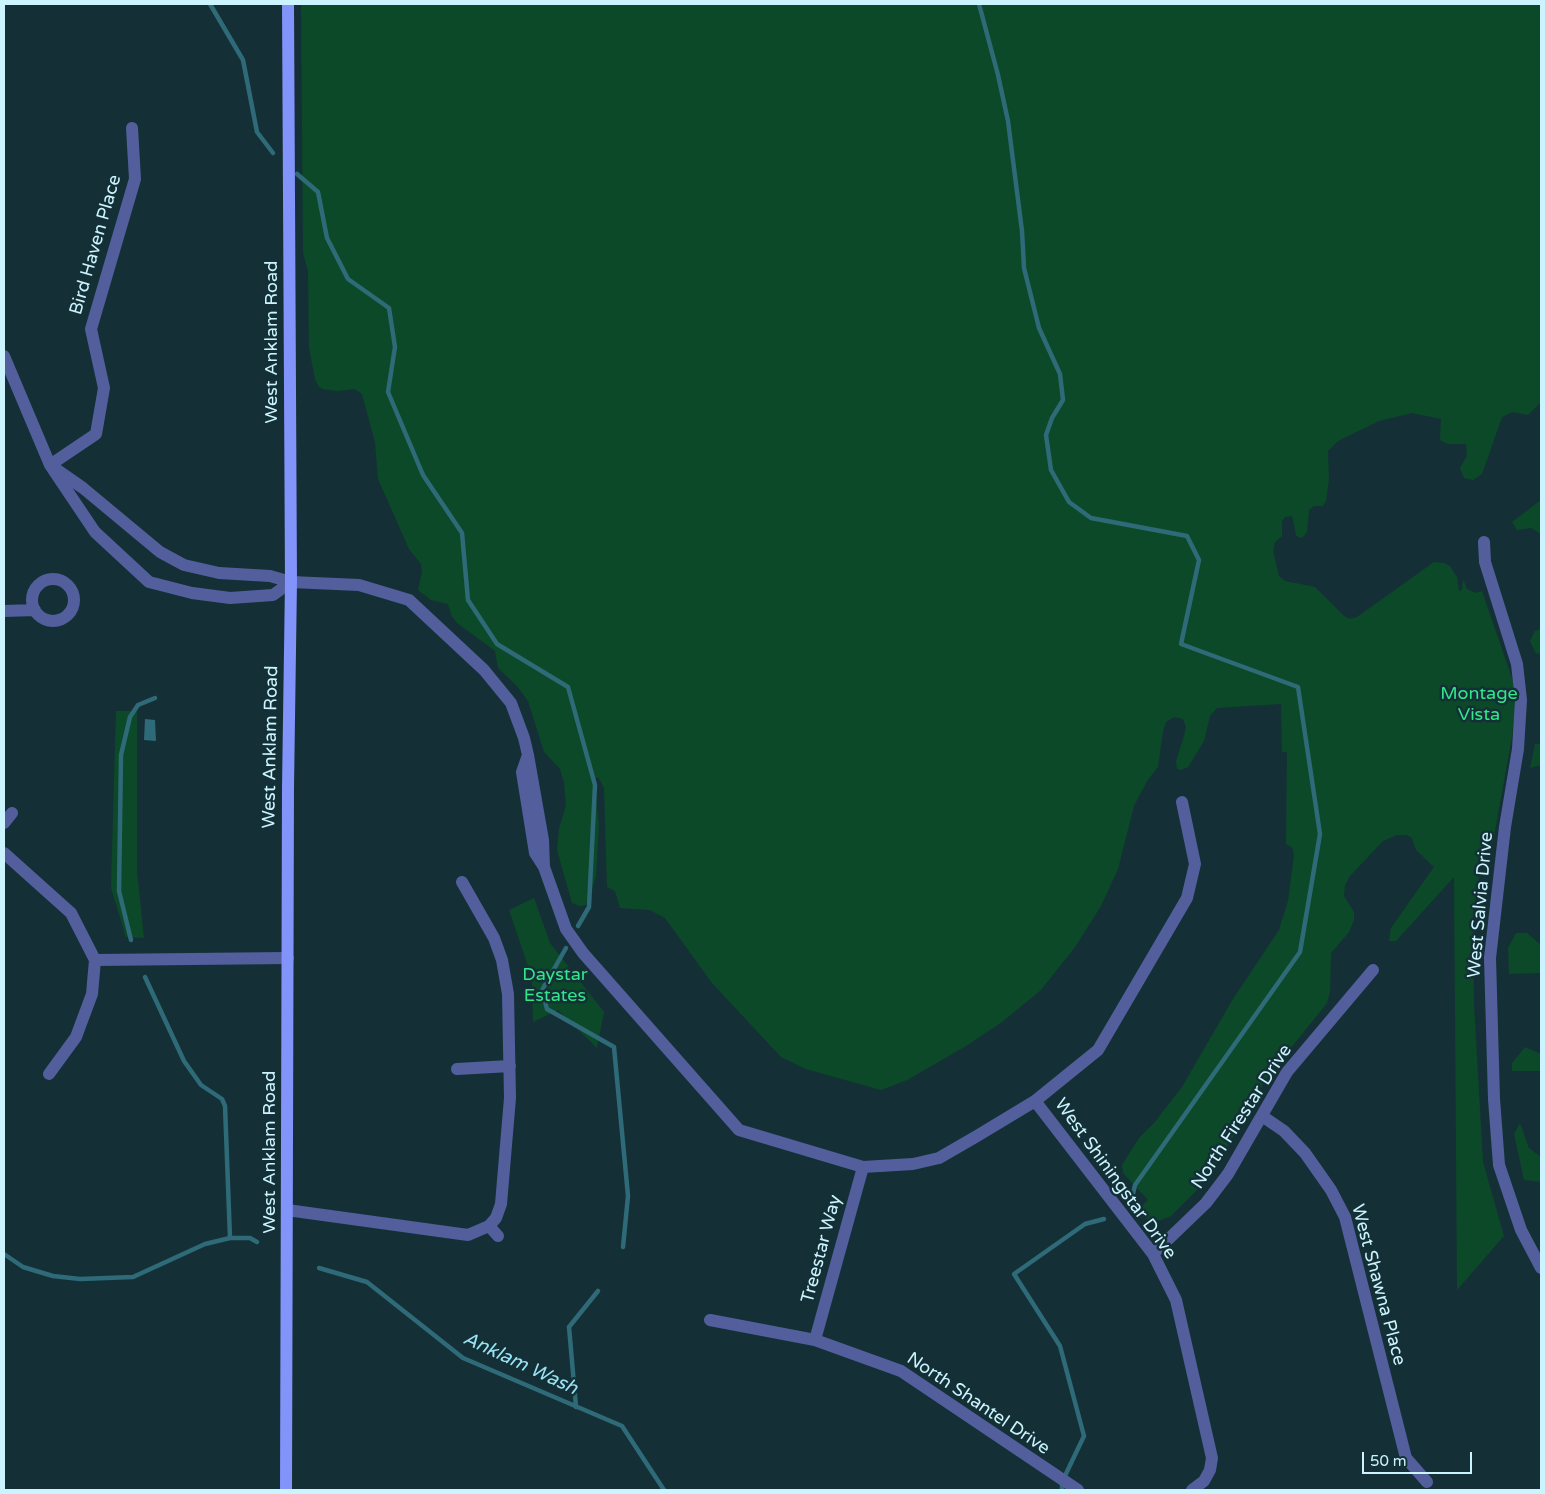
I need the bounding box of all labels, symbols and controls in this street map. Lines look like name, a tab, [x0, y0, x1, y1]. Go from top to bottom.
street label: Bird Haven Place	[66, 173, 126, 317]
street label: West Anklam Road	[261, 261, 283, 423]
street label: West Anklam Road	[259, 665, 283, 829]
park label: Montage Vista	[1440, 683, 1518, 726]
street label: West Salvia Drive	[1464, 831, 1498, 979]
park label: Daystar Estates	[522, 964, 588, 1006]
street label: North Firestar Drive	[1187, 1041, 1297, 1193]
street label: West Anklam Road	[259, 1071, 281, 1233]
street label: West Shiningstar Drive	[1049, 1094, 1181, 1264]
street label: Treestar Way	[797, 1193, 847, 1305]
street label: West Shawna Place	[1346, 1202, 1410, 1368]
water label: Anklam Wash	[459, 1328, 581, 1400]
street label: North Shantel Drive	[902, 1348, 1054, 1460]
scale bar	[1365, 1442, 1475, 1474]
text: 50 m	[1370, 1452, 1407, 1470]

